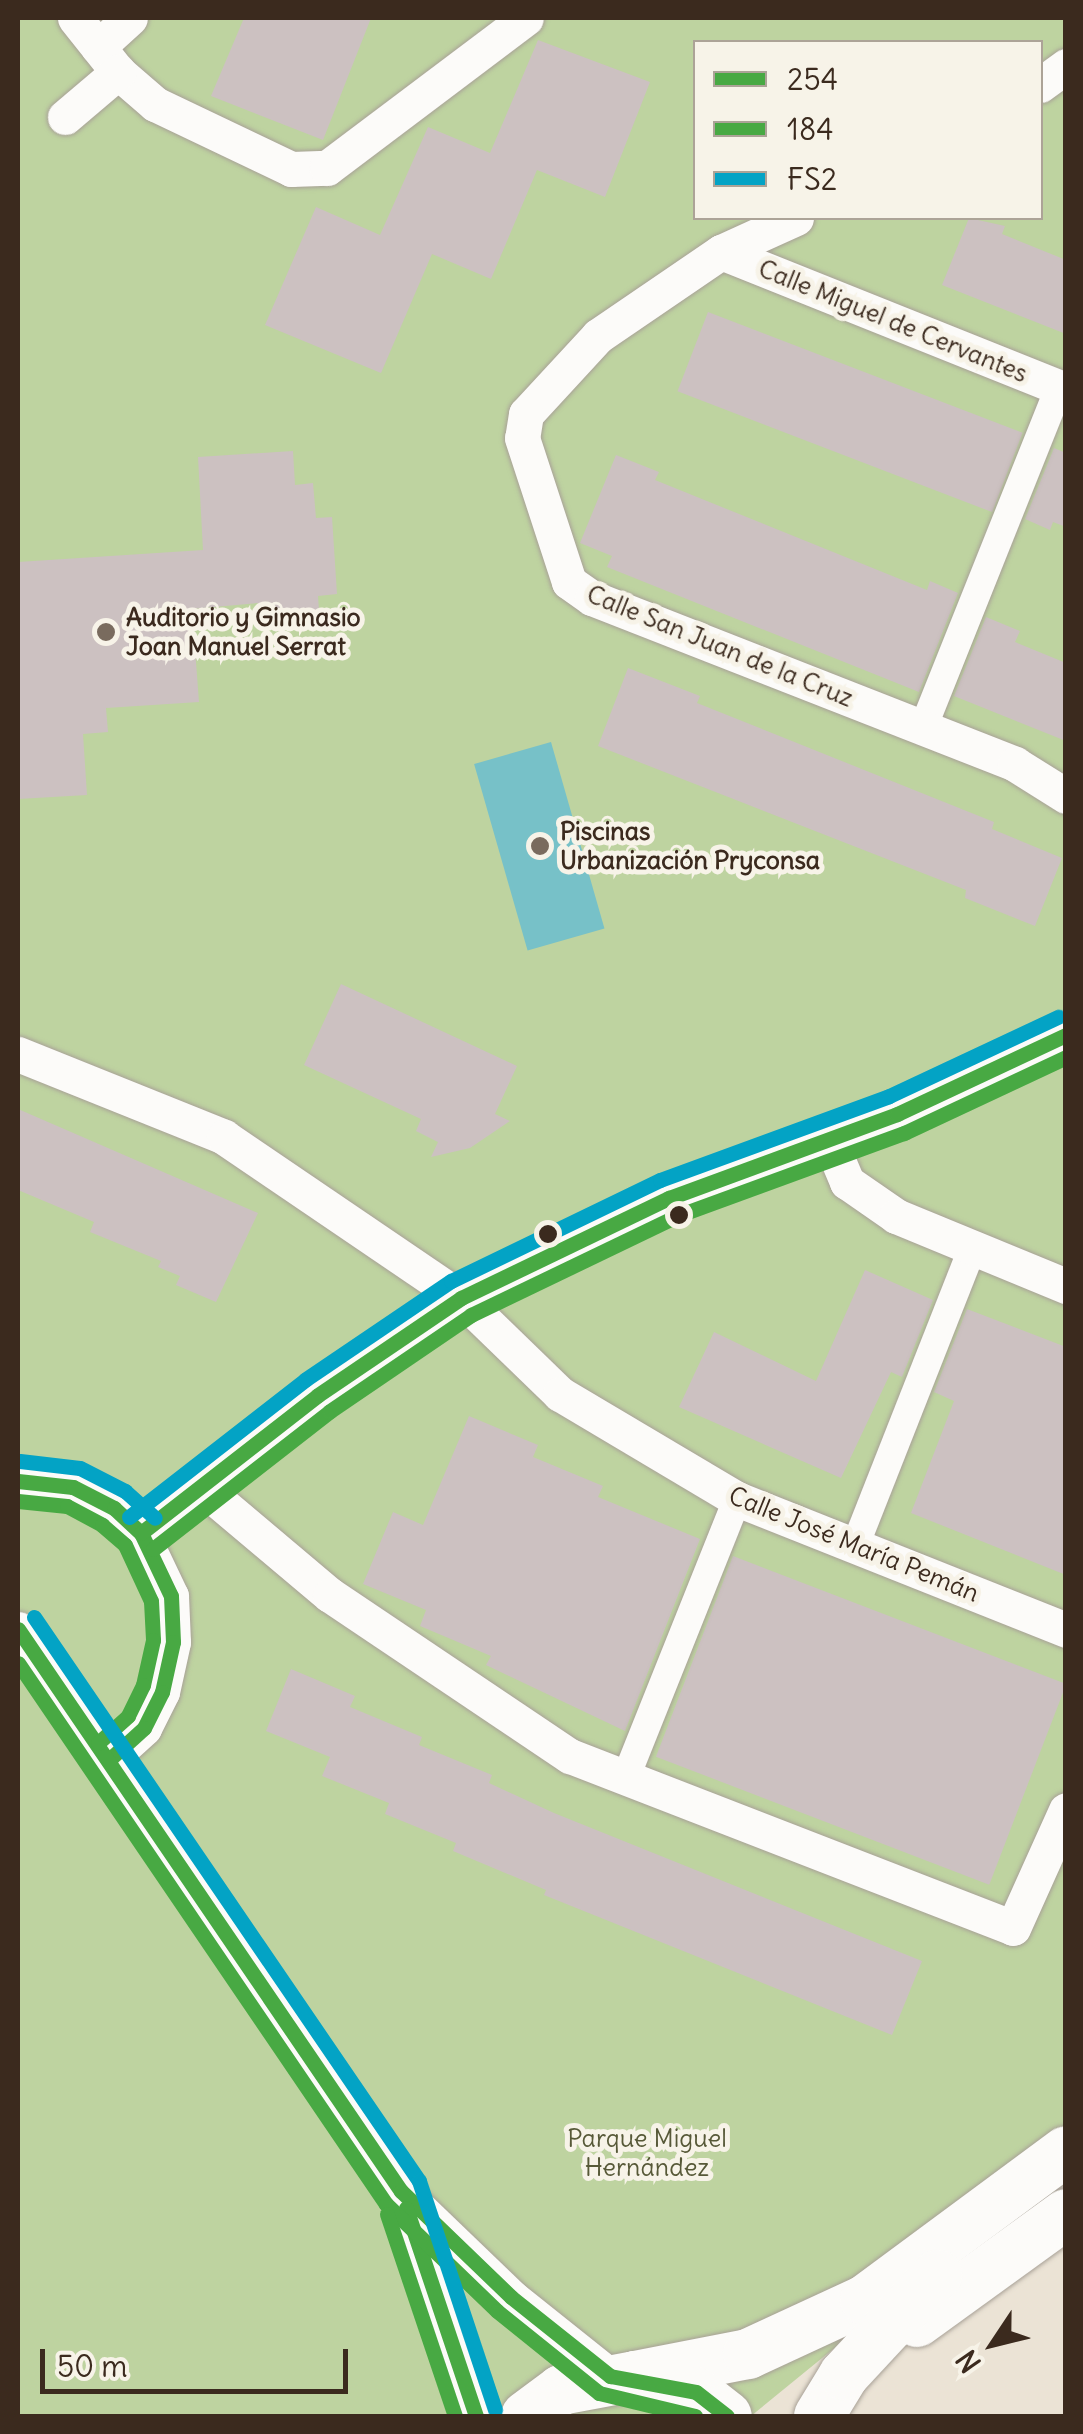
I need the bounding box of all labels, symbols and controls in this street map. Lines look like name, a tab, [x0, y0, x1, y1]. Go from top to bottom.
legend	[693, 40, 1043, 220]
text: 254	[787, 60, 838, 98]
text: 184	[787, 110, 834, 148]
text: FS2	[787, 160, 837, 198]
street label: Calle Miguel de Cervantes	[754, 253, 1032, 389]
street label: Calle San Juan de la Cruz	[582, 579, 858, 713]
place label: Auditorio y Gimnasio Joan Manuel Serrat	[126, 603, 361, 662]
marker: Auditorio y Gimnasio Joan Manuel Serrat	[95, 621, 117, 643]
place label: Piscinas Urbanización Pryconsa	[560, 817, 820, 876]
marker: Piscinas Urbanización Pryconsa	[529, 835, 551, 857]
unlabelled marker	[669, 1205, 689, 1225]
unlabelled marker	[538, 1224, 558, 1244]
street label: Calle José María Pemán	[724, 1480, 984, 1608]
park label: Parque Miguel Hernández	[567, 2124, 727, 2183]
north arrow	[943, 2294, 1043, 2394]
scale bar	[45, 2329, 352, 2391]
text: N	[948, 2343, 989, 2379]
text: 50 m	[57, 2347, 127, 2385]

